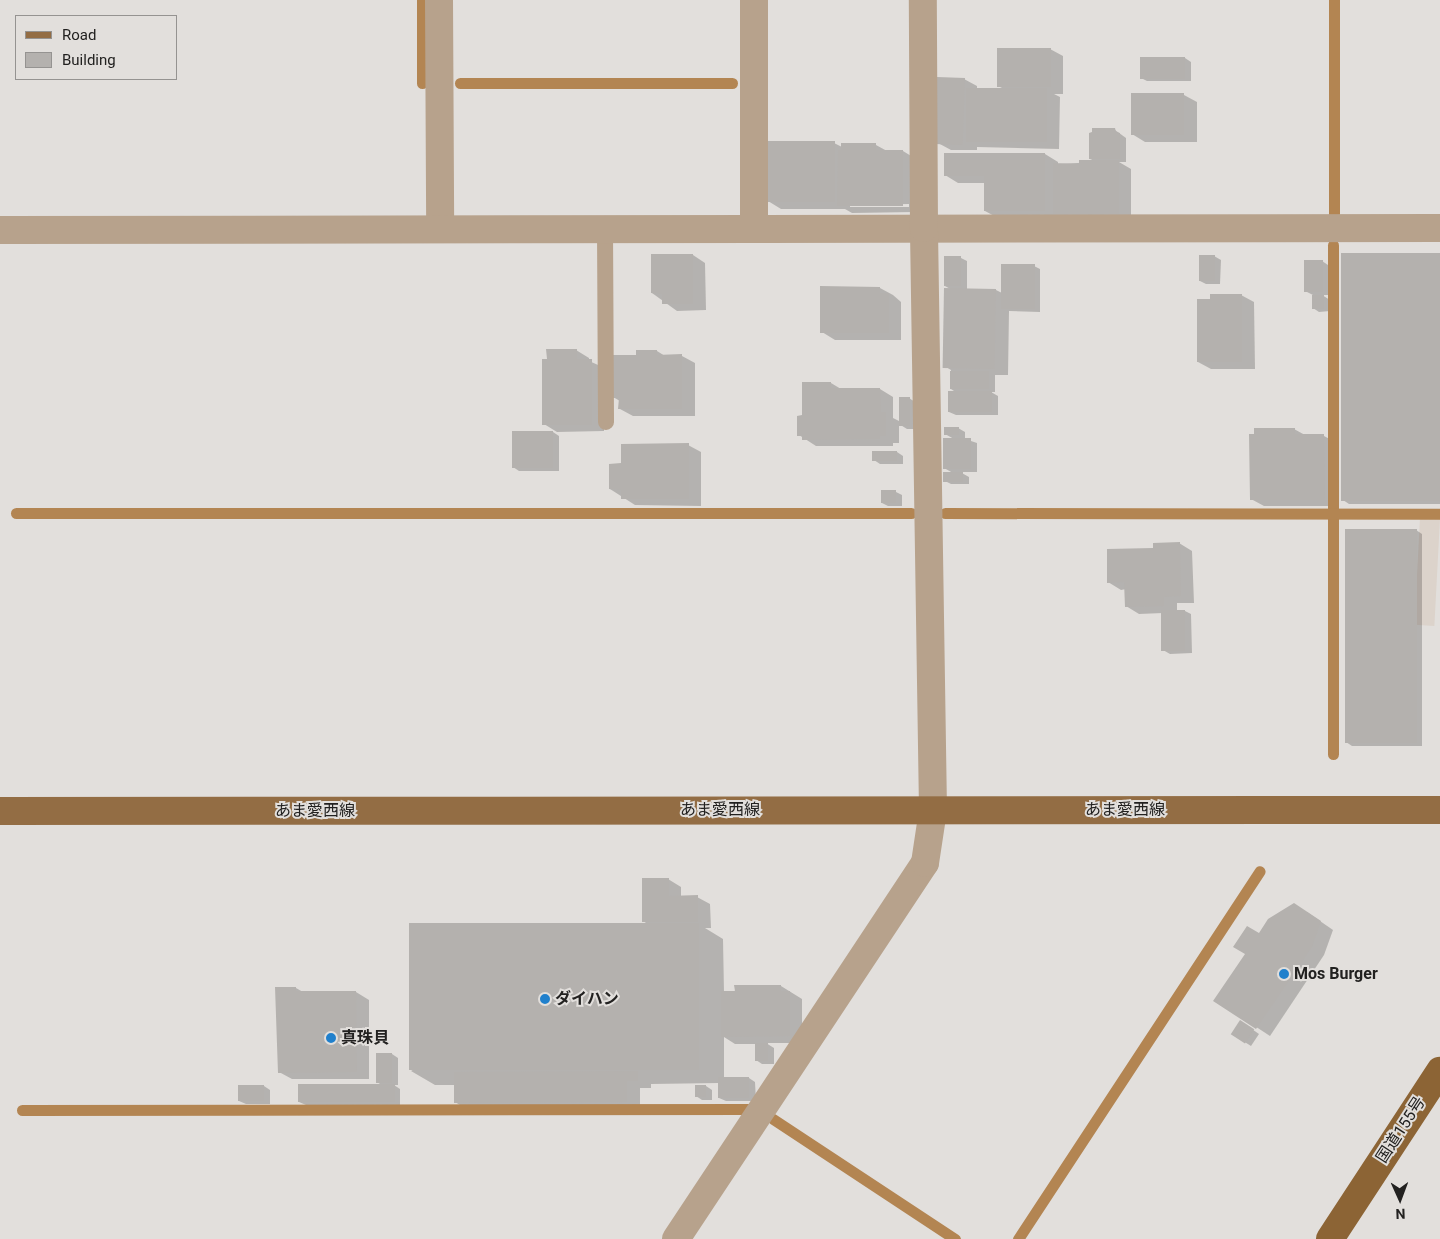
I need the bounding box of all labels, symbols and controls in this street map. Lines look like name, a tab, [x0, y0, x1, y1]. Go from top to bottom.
legend	[15, 15, 178, 80]
text: Road	[62, 26, 96, 44]
text: Building	[62, 51, 116, 69]
street label: あま愛西線	[680, 800, 760, 820]
street label: あま愛西線	[1085, 800, 1165, 820]
street label: あま愛西線	[275, 801, 355, 821]
place label: Mos Burger	[1294, 964, 1378, 984]
marker: Mos Burger	[1278, 968, 1290, 980]
place label: ダイハン	[555, 989, 619, 1009]
marker: ダイハン	[539, 993, 551, 1005]
place label: 真珠貝	[341, 1028, 389, 1048]
marker: 真珠貝	[325, 1032, 337, 1044]
street label: 国道155号	[1373, 1093, 1429, 1167]
north arrow	[1375, 1174, 1425, 1224]
text: N	[1395, 1206, 1406, 1222]

